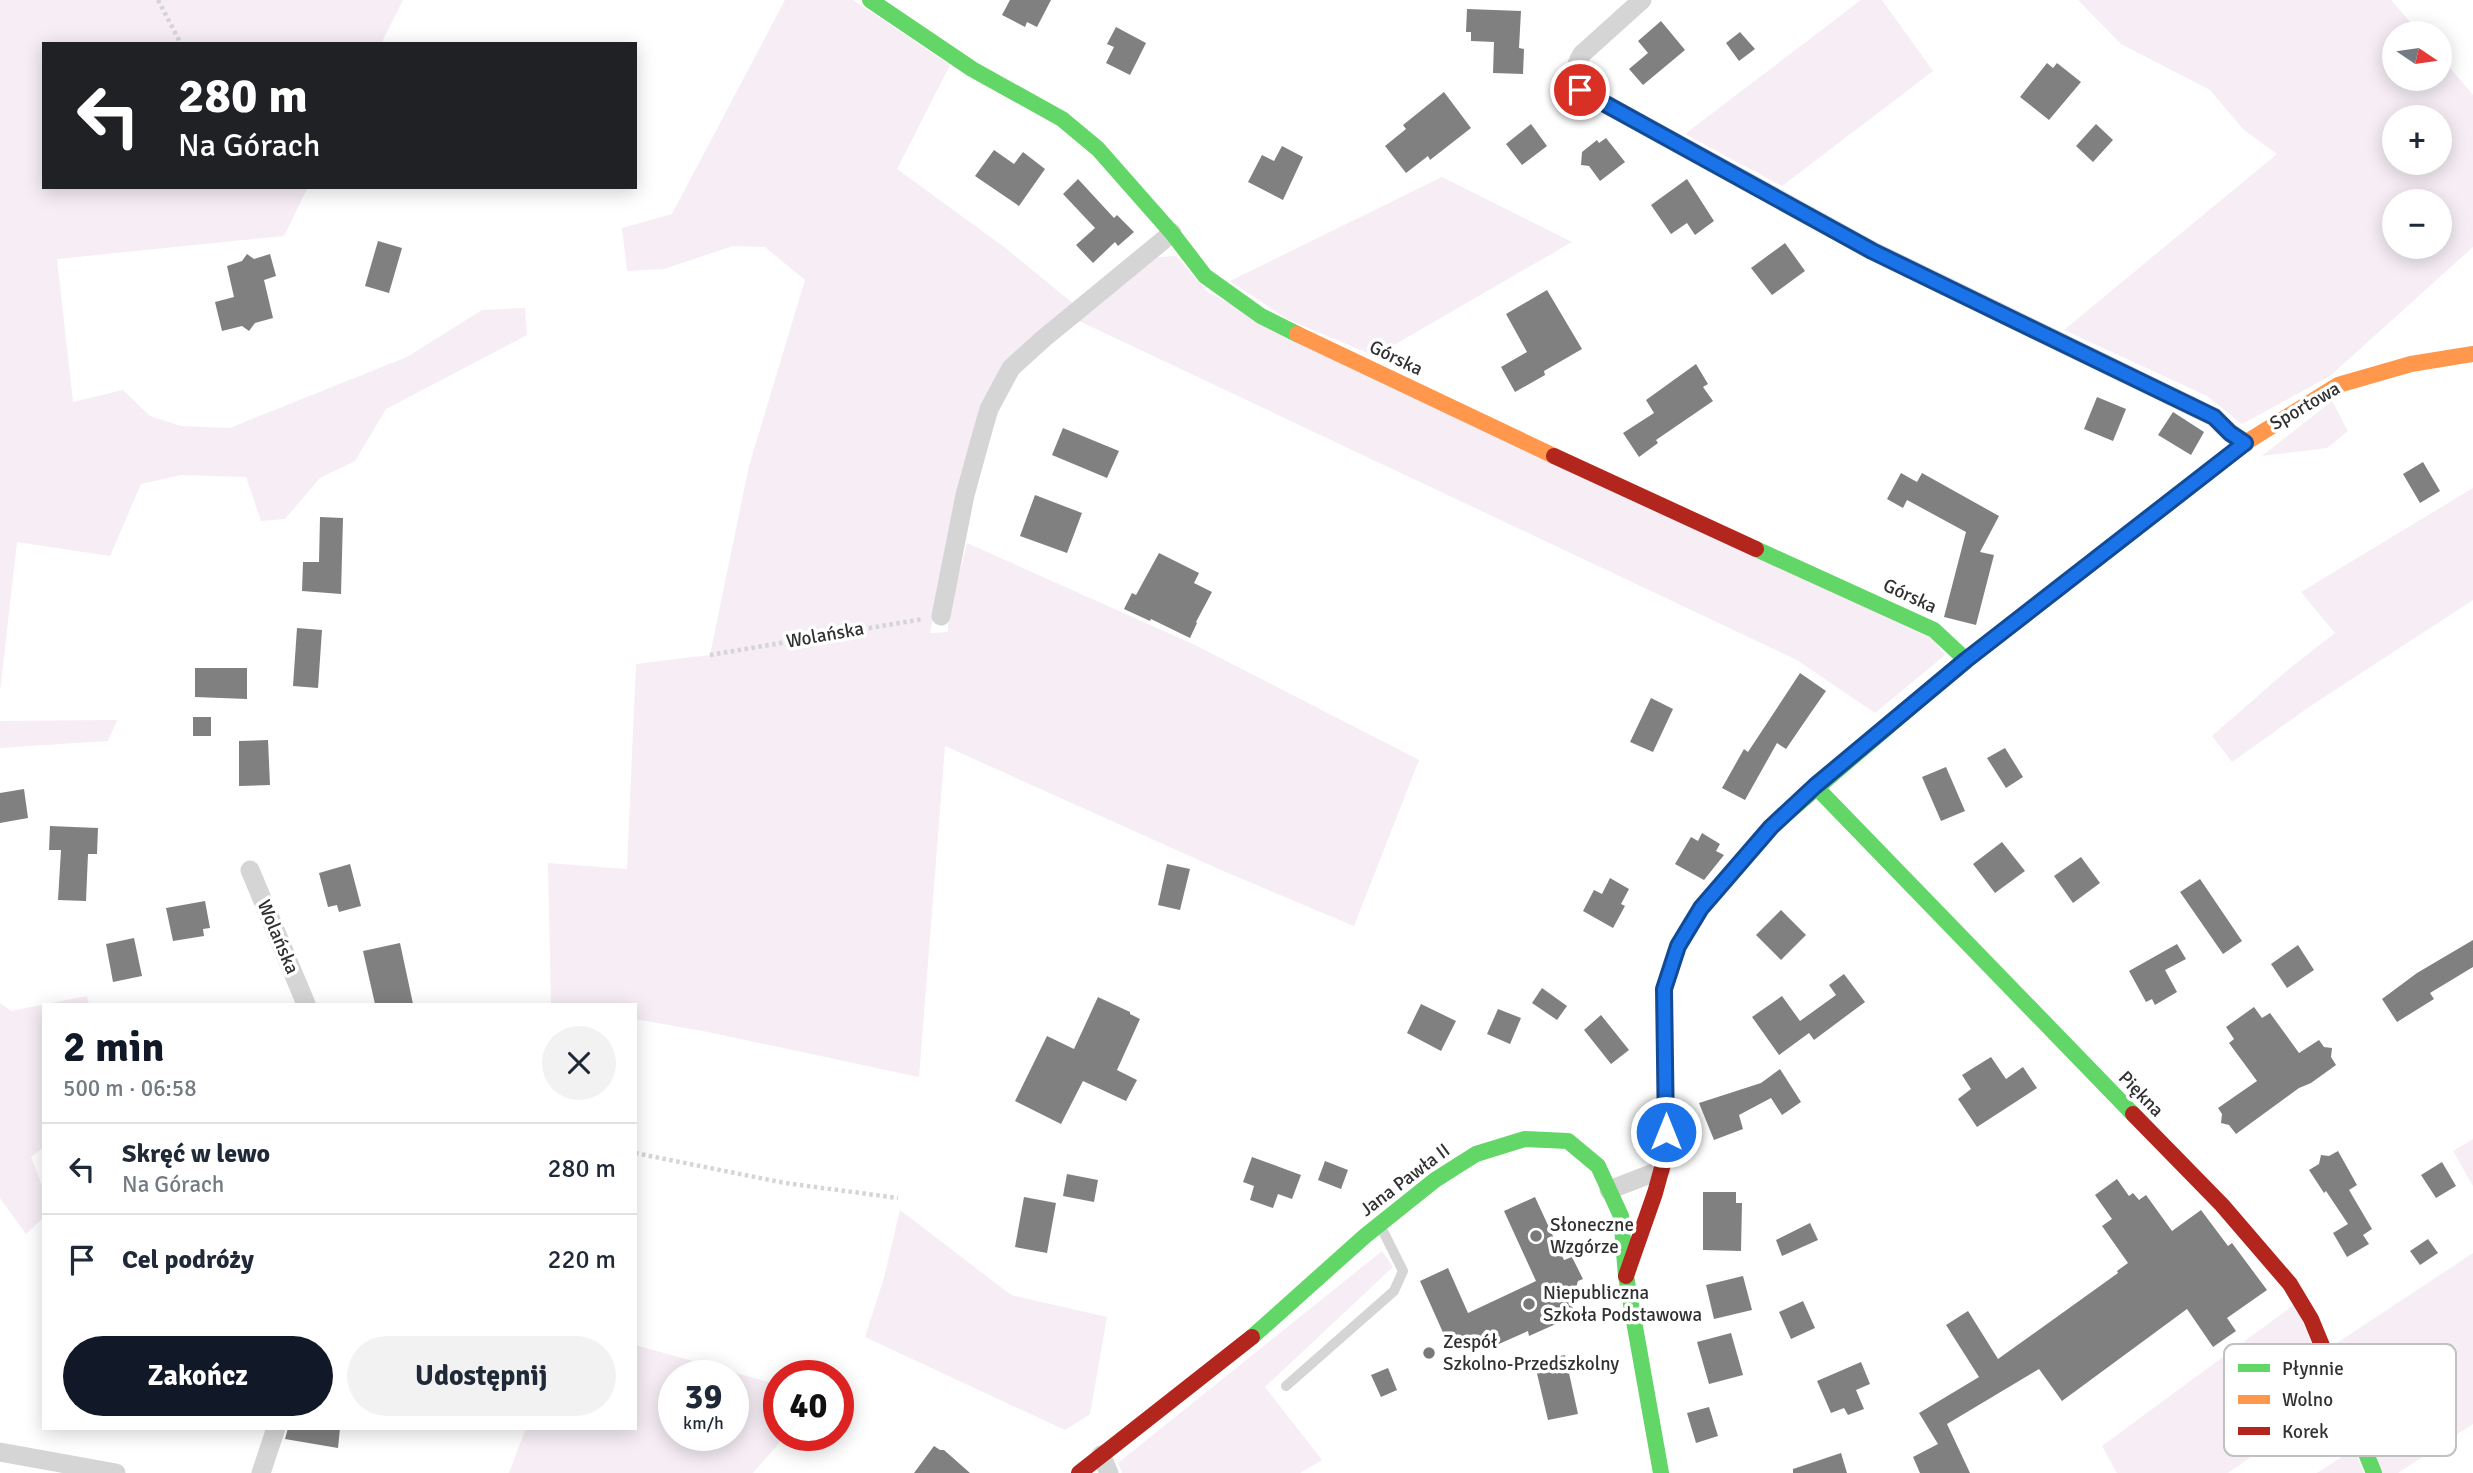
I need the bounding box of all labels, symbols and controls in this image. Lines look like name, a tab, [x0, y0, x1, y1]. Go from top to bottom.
north arrow	[2382, 21, 2452, 91]
map controls	[2382, 21, 2452, 259]
pin	[1550, 60, 1610, 120]
text: 280 m	[178, 66, 308, 126]
icon: left	[63, 70, 154, 161]
icon: arrive	[1561, 71, 1599, 109]
button: +	[2382, 105, 2452, 175]
text: Na Górach	[178, 126, 320, 165]
button: −	[2382, 189, 2452, 259]
street label: Górska	[1365, 335, 1427, 381]
street label: Sportowa	[2266, 376, 2344, 436]
street label: Górska	[1879, 573, 1941, 619]
street label: Wolańska	[784, 616, 866, 654]
street label: Wolańska	[252, 896, 304, 978]
text: 2 min	[63, 1022, 164, 1073]
button: close	[542, 1026, 616, 1100]
street label: Piękna	[2113, 1066, 2169, 1122]
text: 500 m · 06:58	[63, 1074, 197, 1103]
position arrow	[1629, 1095, 1703, 1169]
text: Skręć w lewo	[122, 1138, 270, 1170]
street label: Jana Pawła II	[1355, 1138, 1455, 1222]
icon: left	[63, 1150, 101, 1188]
text: 280 m	[547, 1153, 616, 1185]
text: Na Górach	[122, 1170, 224, 1199]
place label: Słoneczne Wzgórze	[1550, 1213, 1634, 1259]
marker: Słoneczne Wzgórze	[1528, 1228, 1544, 1244]
icon: arrive	[63, 1241, 101, 1279]
text: Cel podróży	[122, 1244, 254, 1276]
text: 220 m	[547, 1244, 616, 1276]
place label: Niepubliczna Szkoła Podstawowa	[1543, 1281, 1702, 1327]
marker: Niepubliczna Szkoła Podstawowa	[1521, 1296, 1537, 1312]
place label: Zespół Szkolno-Przedszkolny	[1443, 1330, 1619, 1376]
button: Zakończ	[63, 1336, 333, 1416]
button: Udostępnij	[347, 1336, 616, 1416]
legend	[2224, 1344, 2456, 1456]
marker: Zespół Szkolno-Przedszkolny	[1421, 1345, 1437, 1361]
text: Płynnie	[2282, 1357, 2344, 1381]
speed limit sign: 40	[763, 1360, 854, 1451]
text: 39	[685, 1375, 722, 1418]
text: Wolno	[2282, 1388, 2333, 1412]
text: km/h	[683, 1412, 724, 1434]
text: Korek	[2282, 1420, 2329, 1444]

